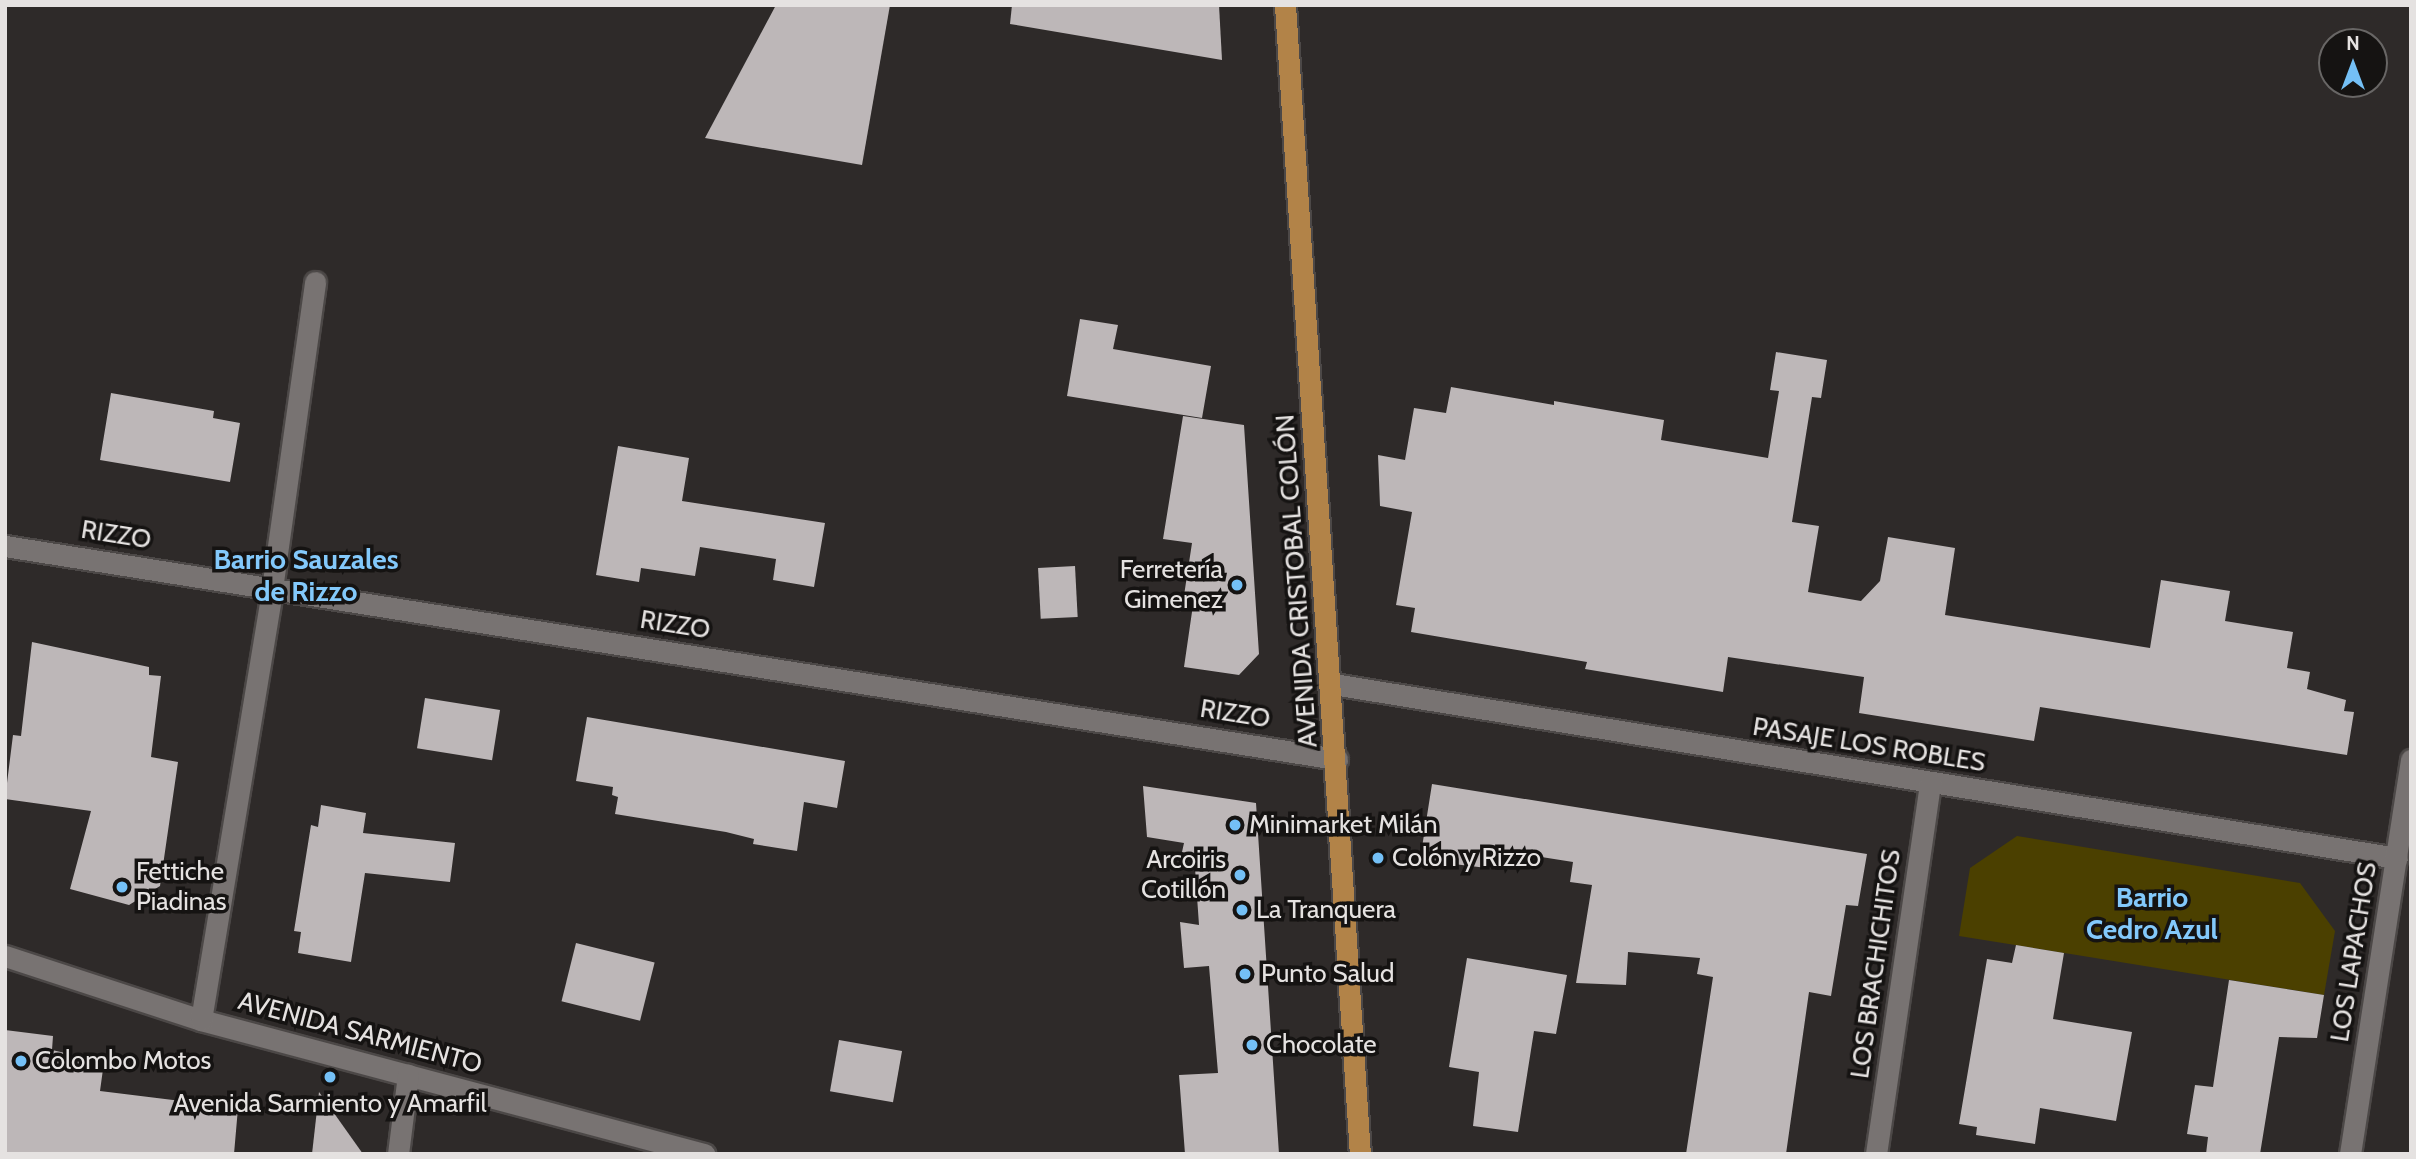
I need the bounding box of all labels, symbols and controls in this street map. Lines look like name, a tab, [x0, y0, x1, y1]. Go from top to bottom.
north arrow	[2318, 28, 2388, 98]
text: N	[2346, 32, 2360, 55]
street label: AVENIDA CRISTOBAL COLÓN	[1270, 413, 1324, 749]
street label: RIZZO	[79, 514, 153, 556]
district label: Barrio Sauzales de Rizzo	[213, 542, 399, 608]
place label: Ferretería Gimenez	[1120, 554, 1223, 616]
marker: Ferretería Gimenez	[1229, 577, 1245, 593]
street label: RIZZO	[638, 604, 712, 646]
street label: RIZZO	[1198, 693, 1272, 735]
street label: PASAJE LOS ROBLES	[1750, 711, 1988, 779]
place label: Minimarket Milán	[1249, 809, 1437, 841]
marker: Minimarket Milán	[1227, 817, 1243, 833]
place label: Colón y Rizzo	[1392, 842, 1541, 874]
place label: Arcoiris Cotillón	[1141, 844, 1226, 906]
street label: LOS BRACHICHITOS	[1844, 848, 1908, 1080]
marker: Colón y Rizzo	[1370, 850, 1386, 866]
place label: Fettiche Piadinas	[136, 856, 226, 917]
street label: LOS LAPACHOS	[2324, 860, 2384, 1044]
marker: Arcoiris Cotillón	[1232, 867, 1248, 883]
marker: Fettiche Piadinas	[114, 879, 130, 895]
district label: Barrio Cedro Azul	[2086, 880, 2218, 946]
place label: La Tranquera	[1256, 894, 1396, 926]
marker: La Tranquera	[1234, 902, 1250, 918]
place label: Punto Salud	[1261, 958, 1394, 990]
marker: Punto Salud	[1235, 964, 1255, 984]
street label: AVENIDA SARMIENTO	[235, 985, 485, 1081]
place label: Chocolate	[1266, 1029, 1377, 1061]
marker: Chocolate	[1244, 1037, 1260, 1053]
place label: Colombo Motos	[35, 1045, 211, 1077]
marker: Colombo Motos	[13, 1053, 29, 1069]
marker: Avenida Sarmiento y Amarfil	[322, 1069, 338, 1085]
place label: Avenida Sarmiento y Amarfil	[173, 1088, 487, 1120]

